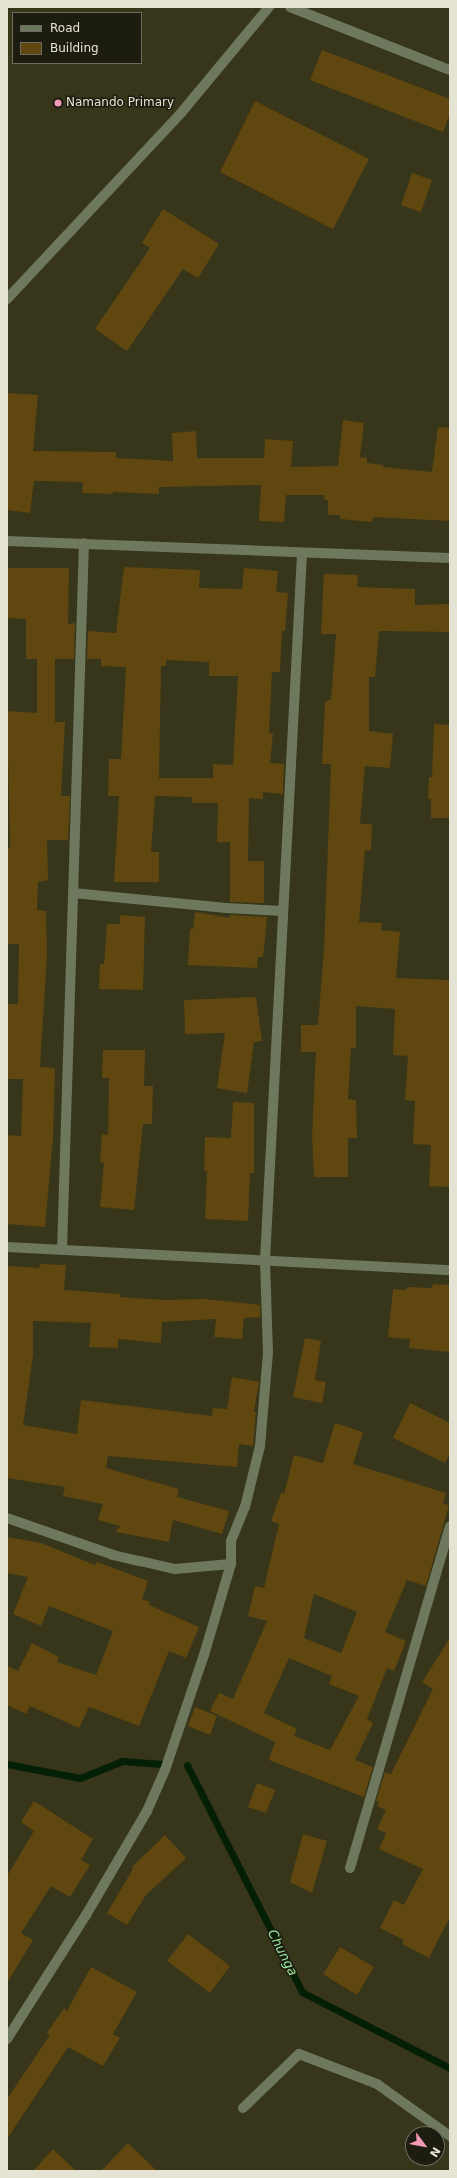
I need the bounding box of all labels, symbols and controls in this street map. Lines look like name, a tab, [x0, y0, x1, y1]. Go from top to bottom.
legend	[12, 12, 142, 64]
text: Road	[50, 21, 80, 35]
text: Building	[50, 41, 99, 55]
place label: Namando Primary	[66, 96, 174, 110]
marker: Namando Primary	[53, 98, 63, 108]
water label: Chunga	[264, 1927, 300, 1979]
north arrow	[405, 2126, 445, 2166]
text: N	[427, 2145, 443, 2159]

